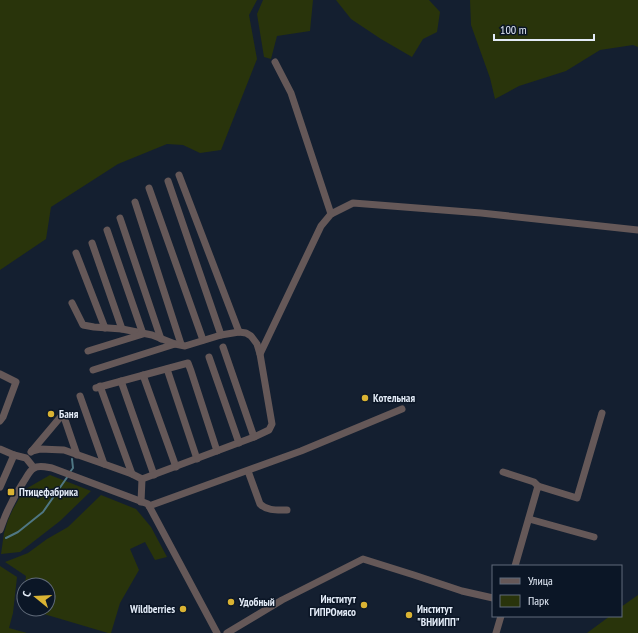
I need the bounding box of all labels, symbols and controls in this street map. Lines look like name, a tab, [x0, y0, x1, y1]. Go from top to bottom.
scale bar	[494, 16, 594, 42]
text: 100 m	[500, 22, 527, 37]
place label: Котельная	[373, 391, 415, 405]
marker: Котельная	[360, 393, 370, 403]
place label: Баня	[59, 407, 79, 421]
marker: Баня	[46, 409, 56, 419]
place label: Птицефабрика	[19, 485, 79, 499]
marker: Птицефабрика	[6, 487, 16, 497]
legend	[492, 565, 622, 617]
text: Улица	[528, 573, 553, 588]
north arrow	[16, 577, 56, 617]
text: С	[19, 589, 34, 598]
place label: Институт ГИПРОмясо	[309, 592, 356, 619]
text: Парк	[528, 593, 549, 608]
place label: Удобный	[238, 595, 275, 609]
marker: Удобный	[226, 597, 236, 607]
marker: Институт ГИПРОмясо	[359, 600, 369, 610]
place label: Wildberries	[129, 602, 175, 616]
place label: Институт "ВНИИПП"	[417, 602, 460, 629]
marker: Wildberries	[178, 604, 188, 614]
marker: Институт "ВНИИПП"	[404, 610, 414, 620]

